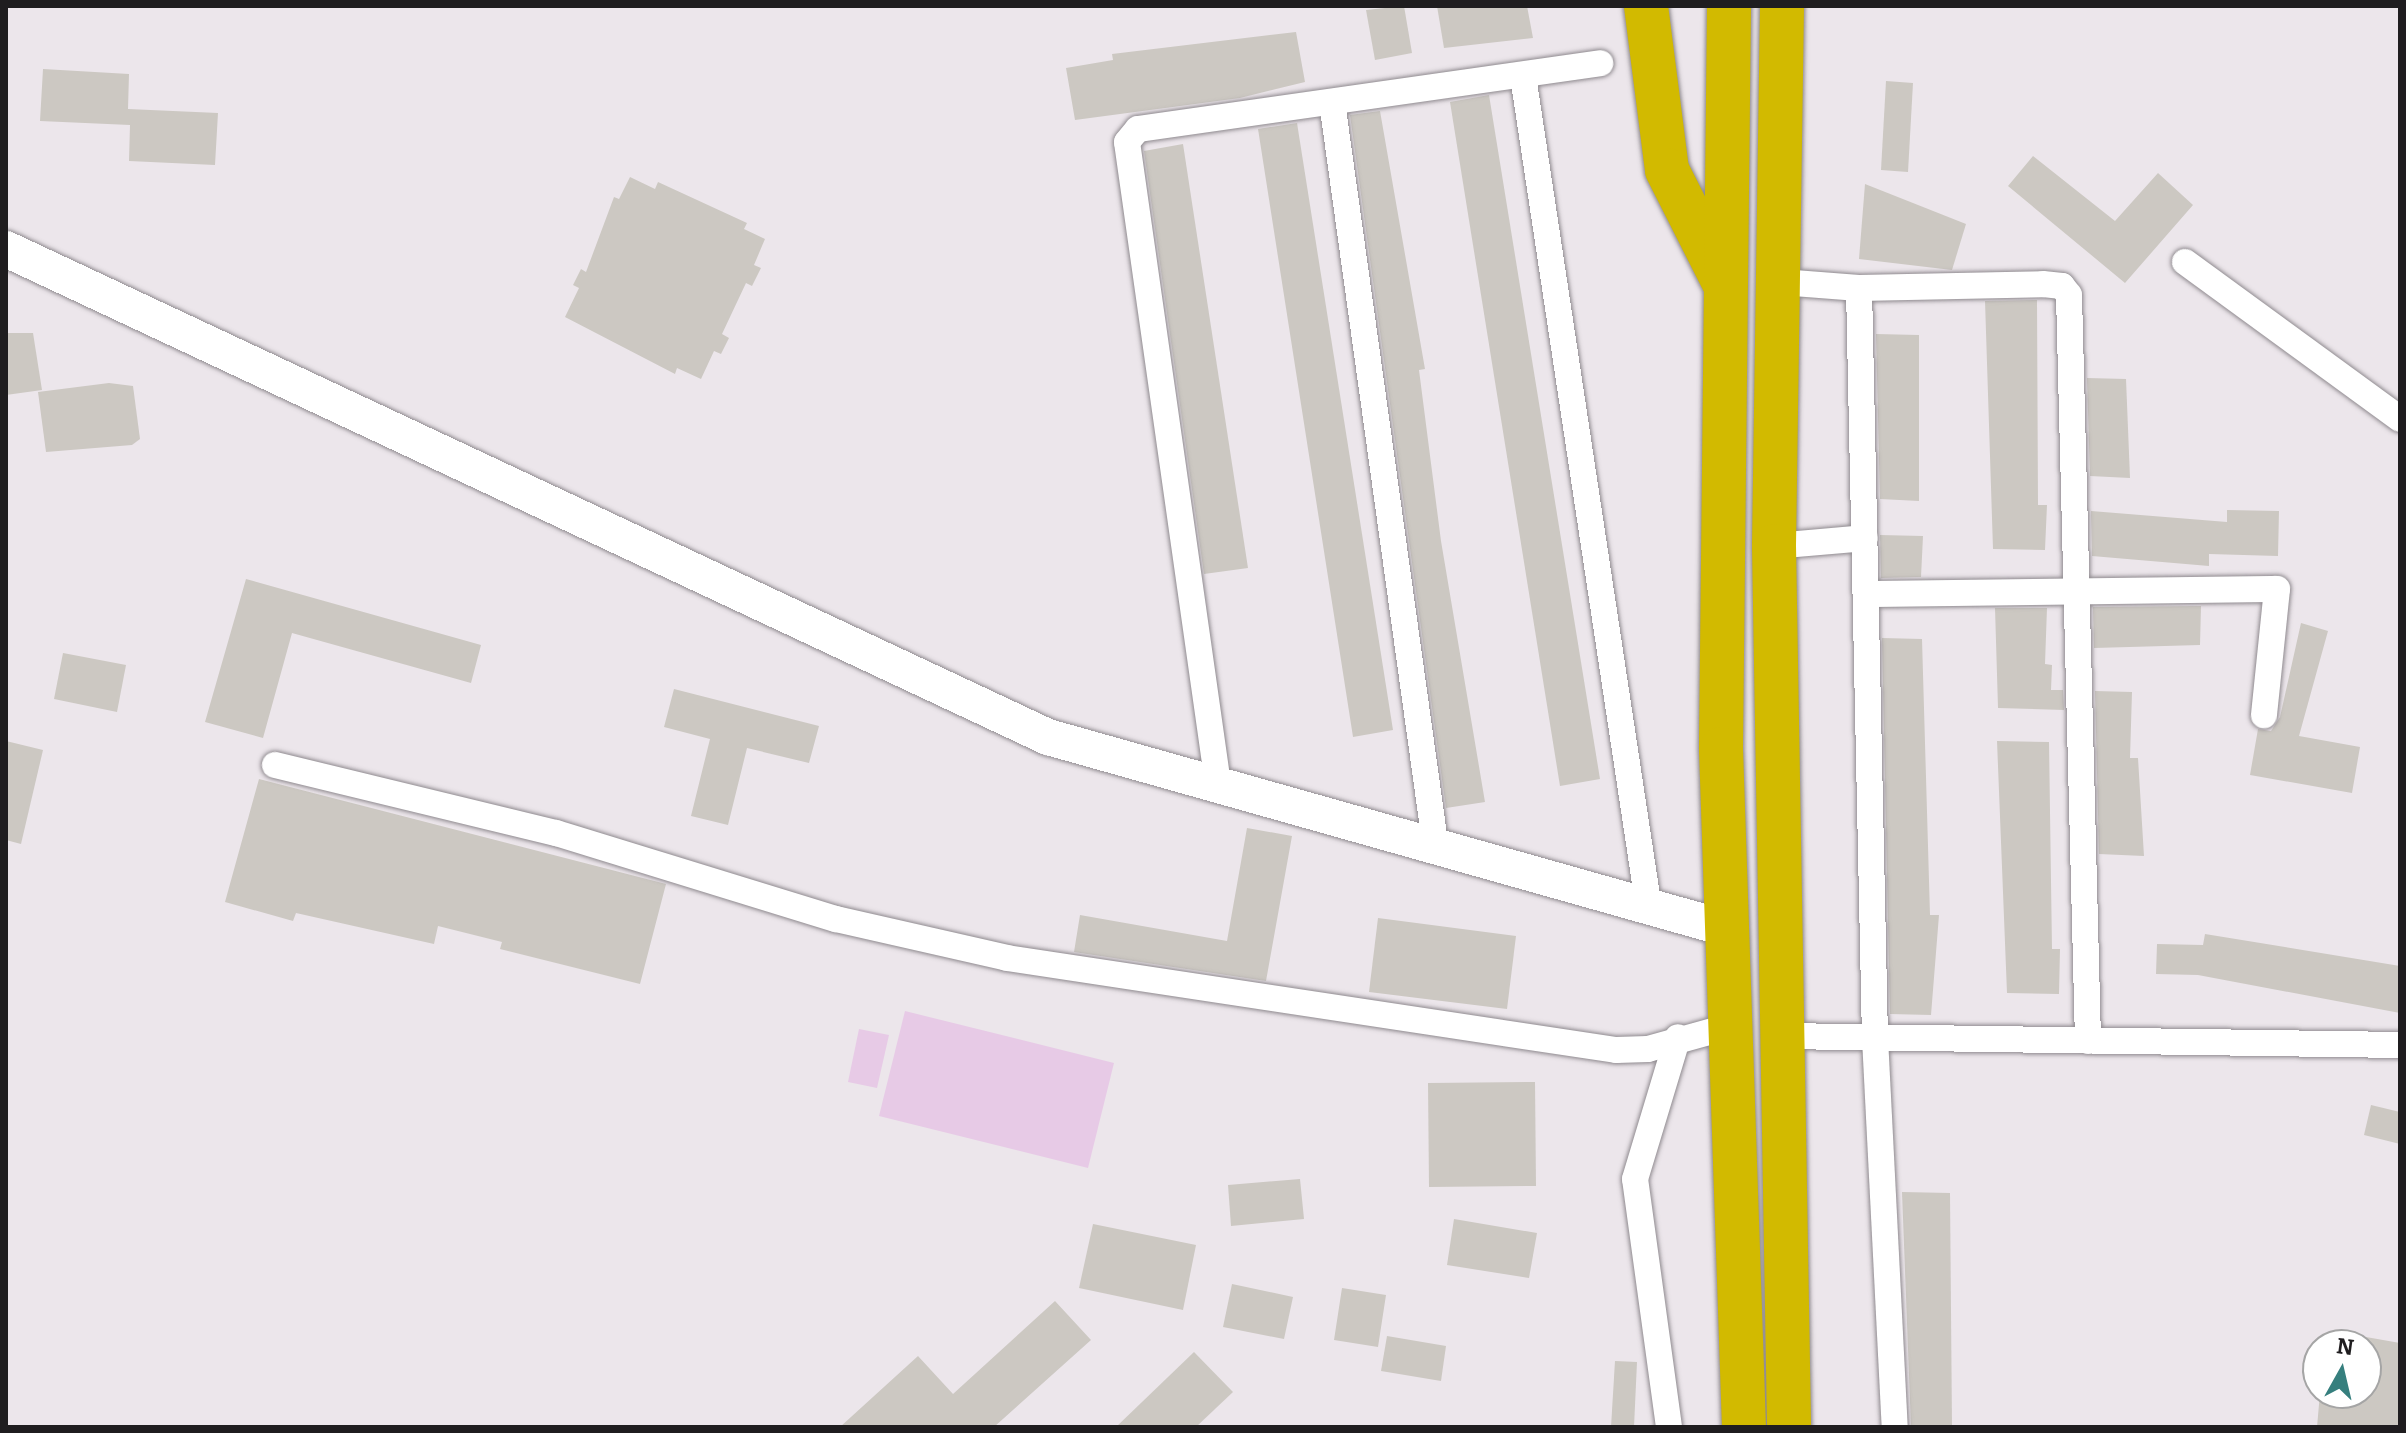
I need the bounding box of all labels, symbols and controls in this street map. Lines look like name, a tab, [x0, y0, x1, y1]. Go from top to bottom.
north arrow	[2302, 1329, 2382, 1409]
text: N	[2335, 1332, 2355, 1361]

